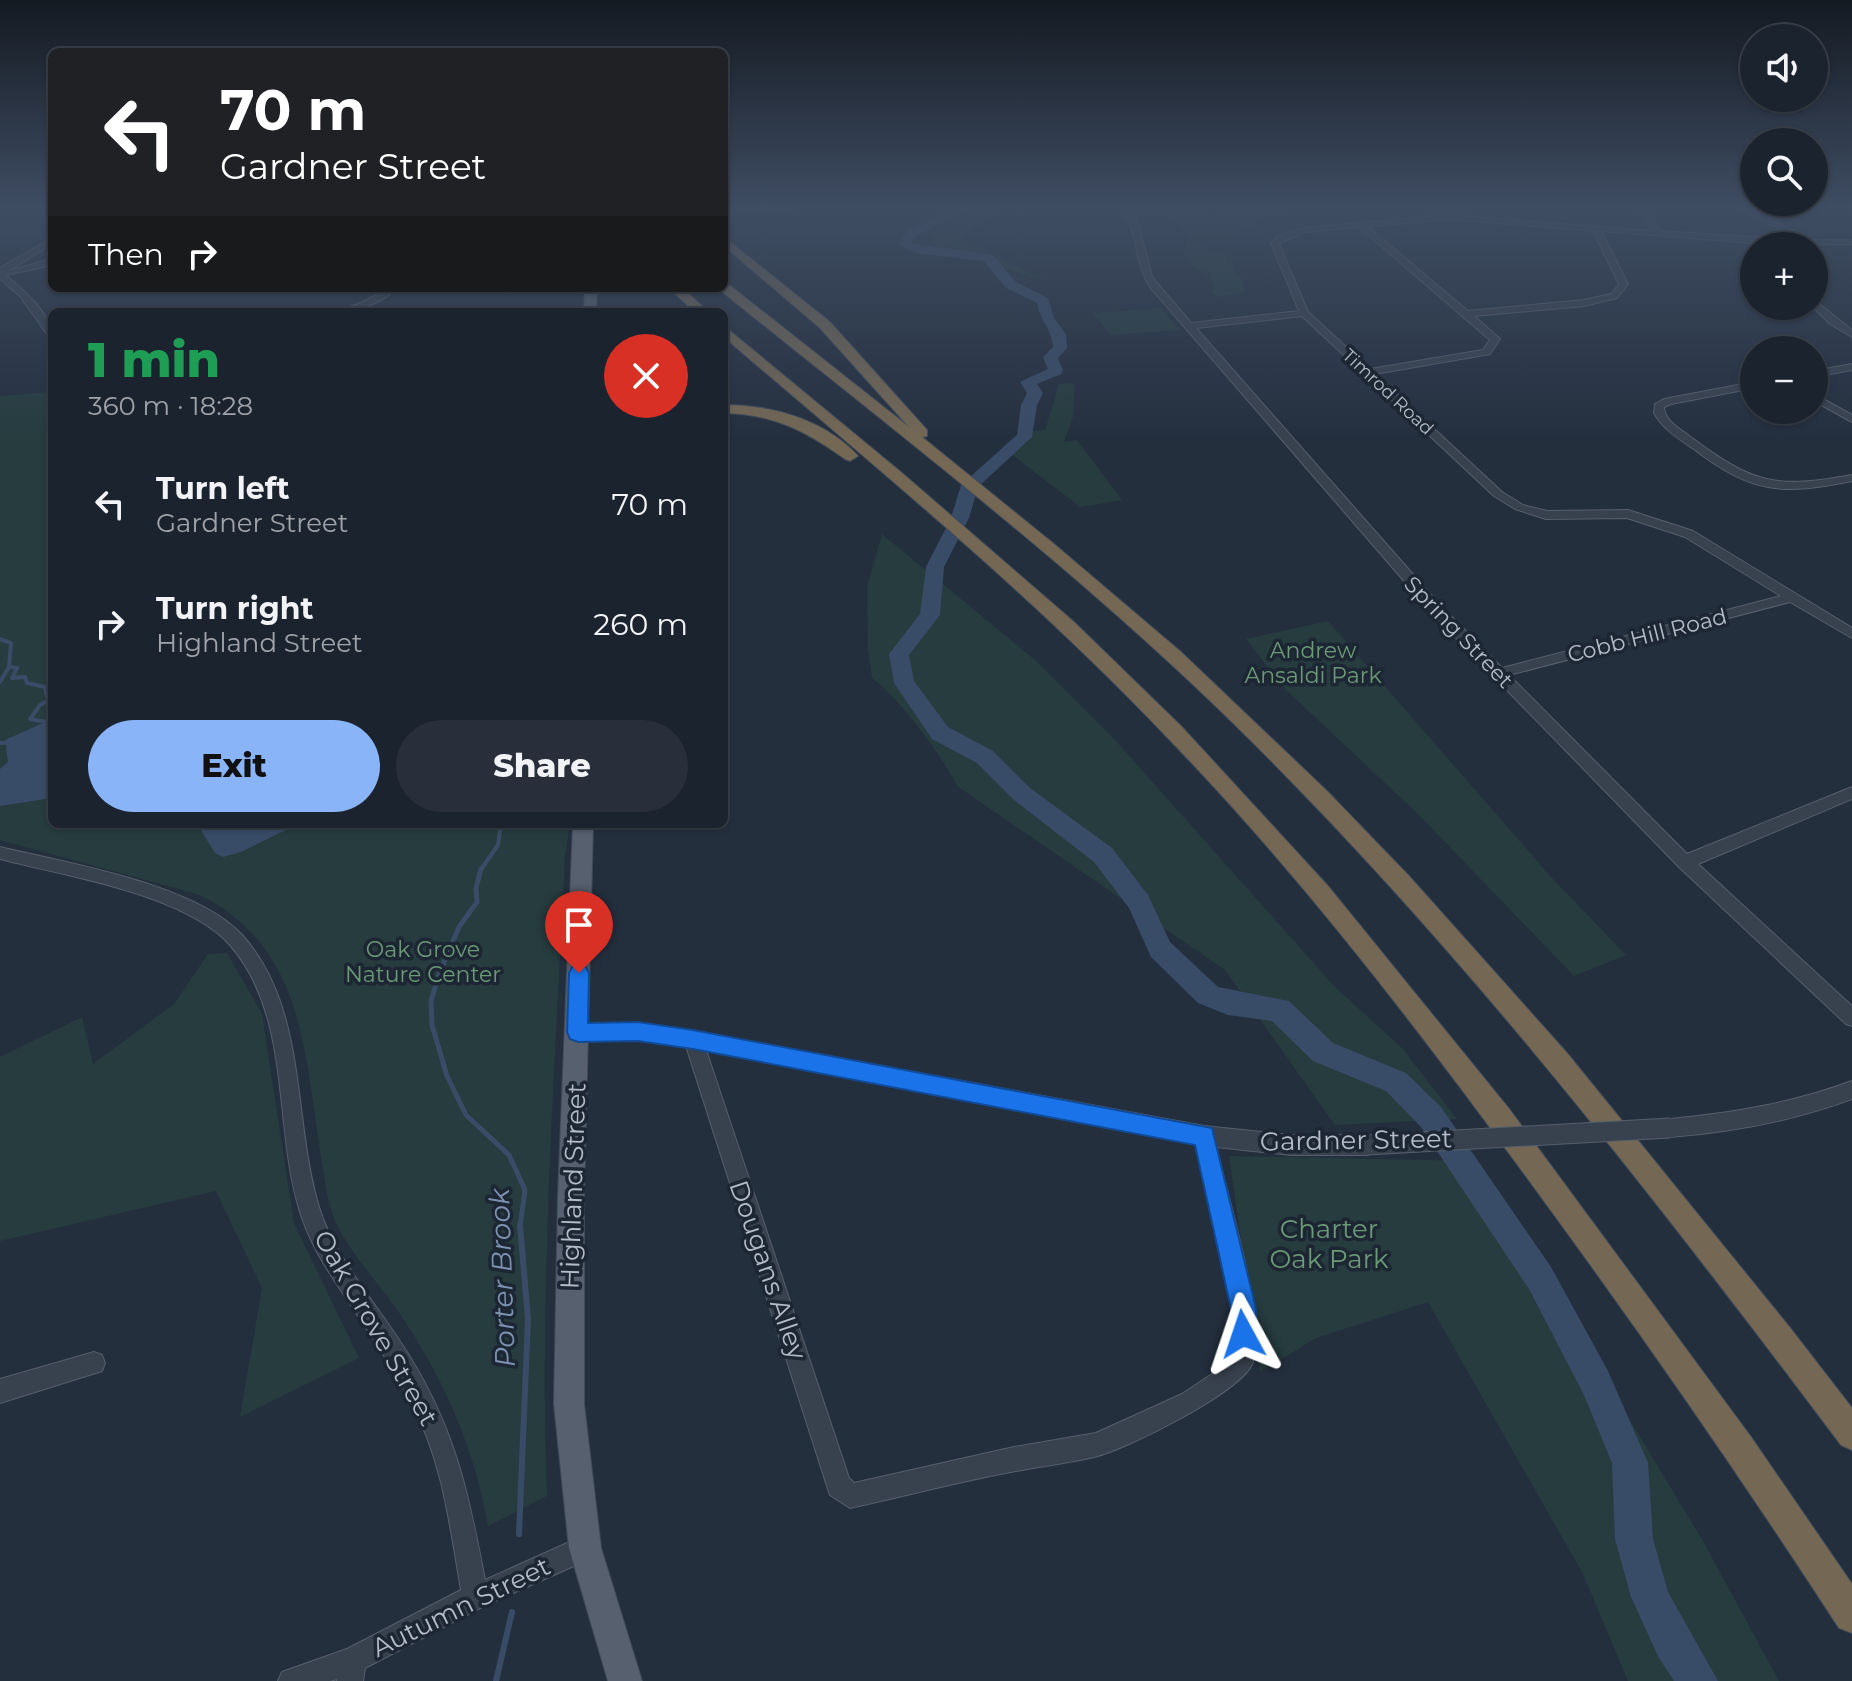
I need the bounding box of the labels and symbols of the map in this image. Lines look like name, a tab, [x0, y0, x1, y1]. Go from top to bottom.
street label: Timrod Road	[1338, 344, 1438, 440]
street label: Spring Street	[1398, 571, 1519, 694]
street label: Cobb Hill Road	[1565, 603, 1730, 668]
park label: Andrew Ansaldi Park	[1244, 637, 1382, 689]
pin	[545, 891, 613, 973]
park label: Oak Grove Nature Center	[345, 936, 501, 988]
street label: Highland Street	[553, 1082, 593, 1290]
street label: Gardner Street	[1260, 1122, 1452, 1158]
street label: Dougans Alley	[722, 1176, 814, 1365]
water label: Porter Brook	[482, 1187, 522, 1368]
park label: Charter Oak Park	[1270, 1213, 1389, 1275]
street label: Oak Grove Street	[307, 1225, 445, 1431]
position arrow	[1201, 1292, 1285, 1376]
street label: Autumn Street	[367, 1550, 555, 1664]

